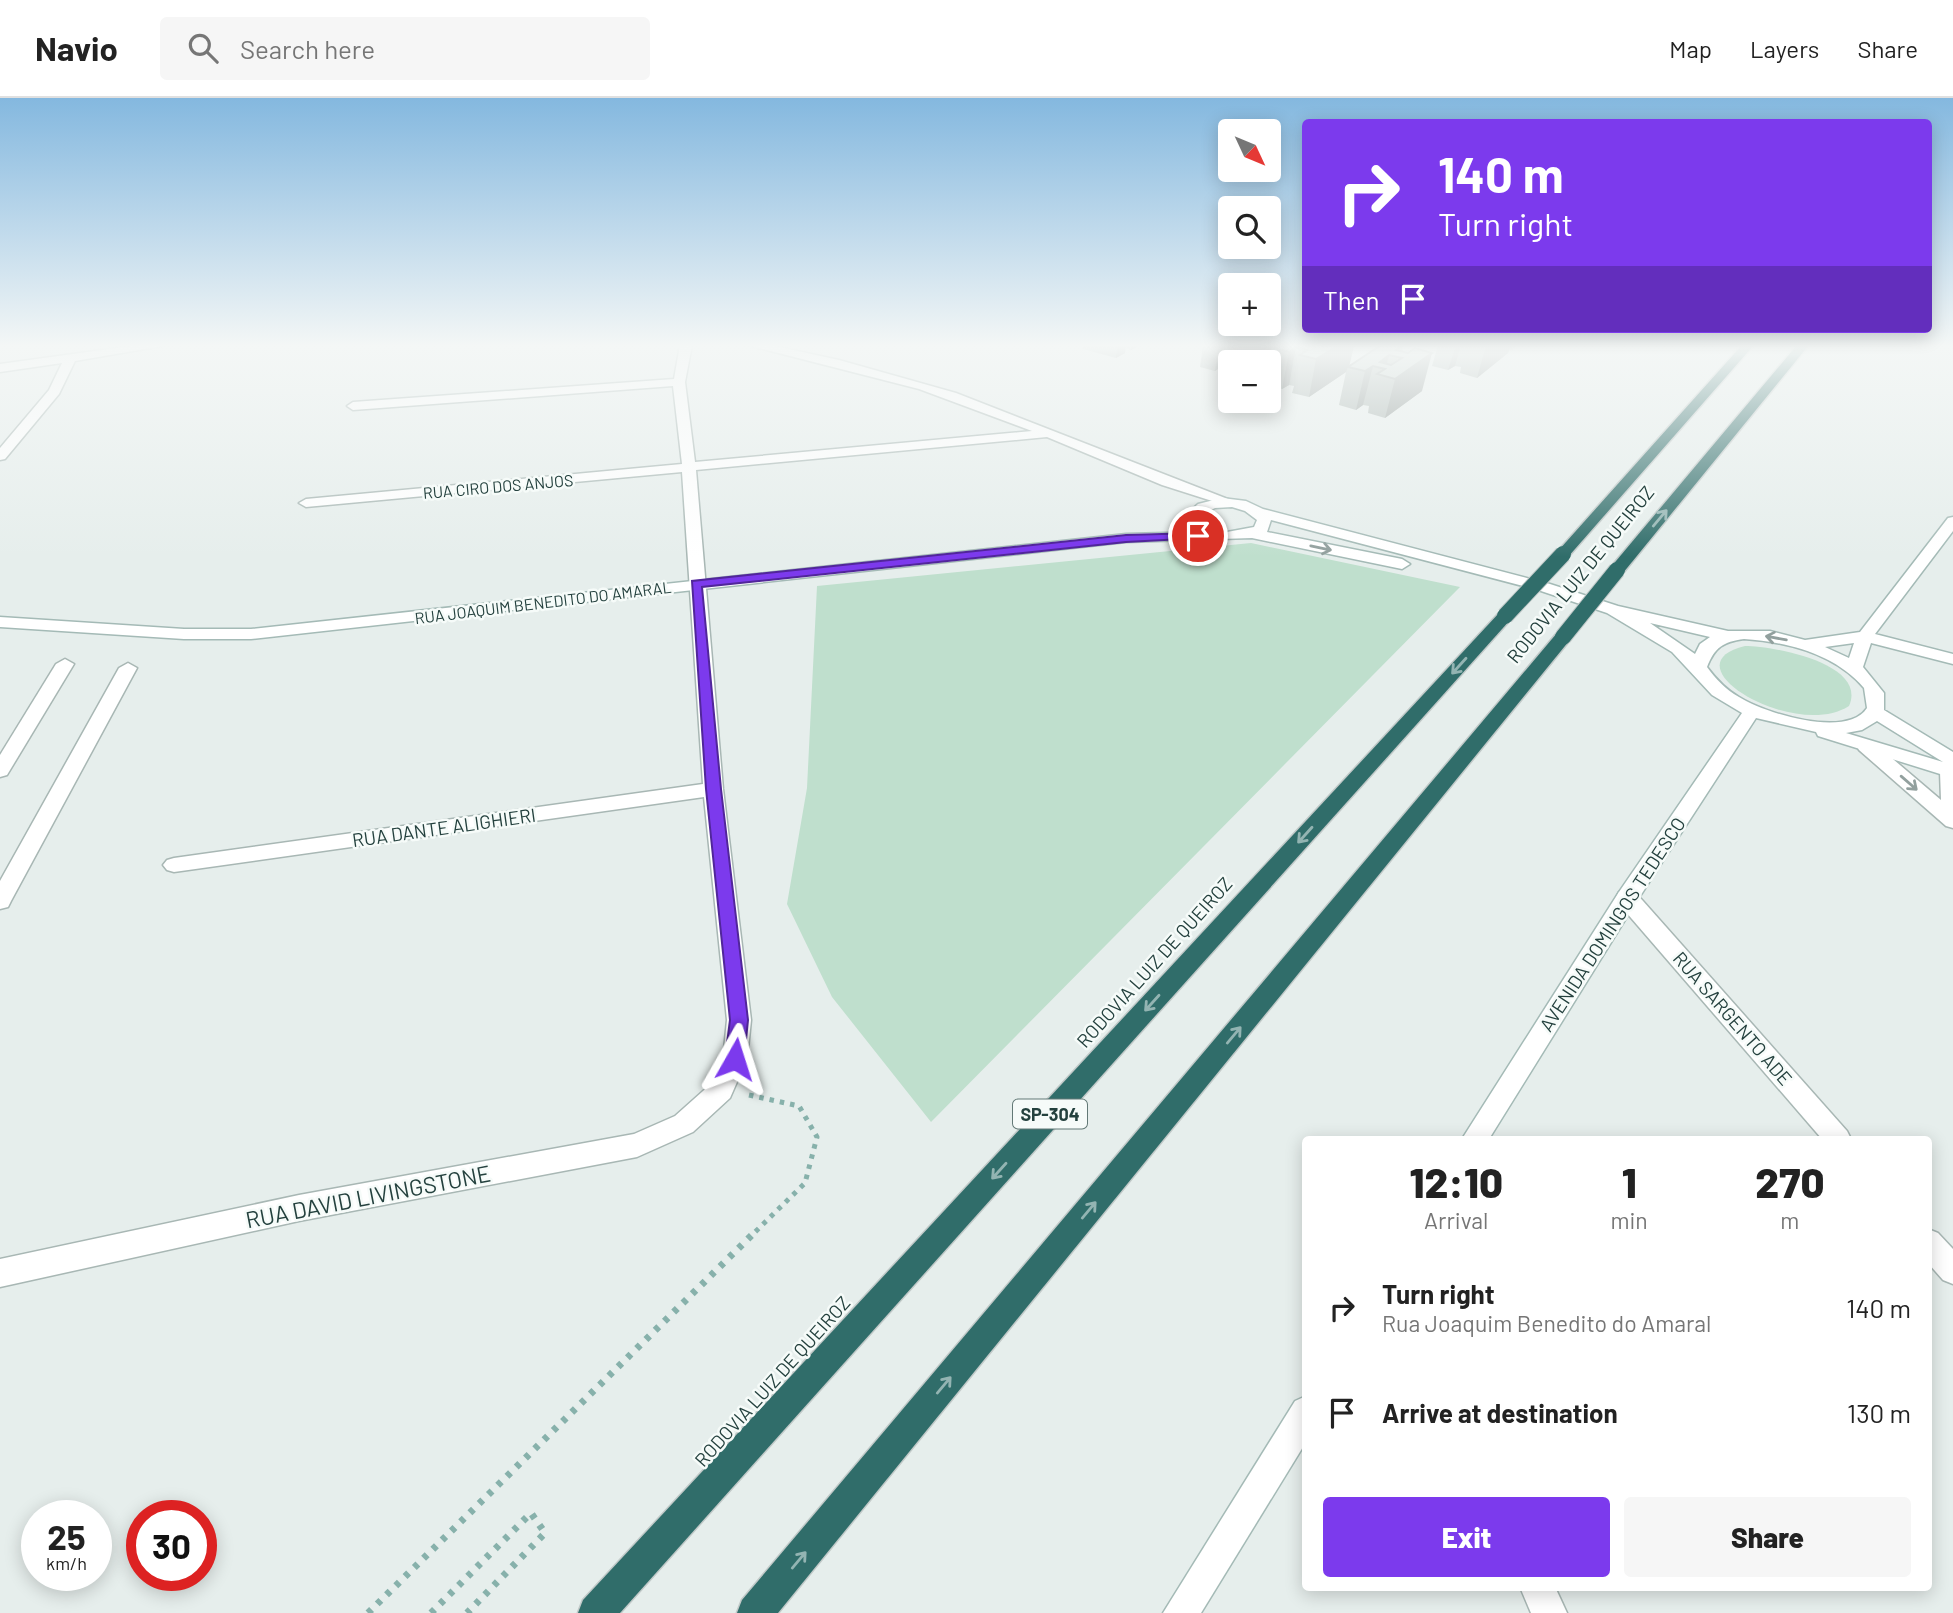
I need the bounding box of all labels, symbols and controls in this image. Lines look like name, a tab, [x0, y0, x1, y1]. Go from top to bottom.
search box	[160, 17, 650, 80]
text: Navio	[35, 28, 118, 68]
icon: search	[184, 29, 222, 67]
text: Search here	[240, 33, 375, 64]
text: Map	[1669, 34, 1712, 63]
text: Layers	[1750, 34, 1819, 63]
text: Share	[1857, 34, 1918, 63]
north arrow	[1218, 119, 1281, 182]
map controls	[1218, 119, 1281, 413]
text: 140 m	[1438, 144, 1564, 203]
icon: right	[1323, 147, 1414, 238]
button: search	[1218, 196, 1281, 259]
text: Turn right	[1438, 204, 1573, 242]
button: +	[1218, 273, 1281, 336]
icon: arrive	[1394, 280, 1432, 318]
text: Then	[1323, 284, 1380, 315]
button: −	[1218, 350, 1281, 413]
street label: RUA CIRO DOS ANJOS	[422, 470, 574, 502]
street label: RODOVIA LUIZ DE QUEIROZ	[1501, 481, 1659, 667]
pin	[1168, 506, 1228, 566]
one-way arrow	[1653, 509, 1668, 527]
icon: arrive	[1179, 517, 1217, 555]
one-way arrow	[1309, 543, 1331, 556]
street label: RUA JOAQUIM BENEDITO DO AMARAL	[414, 577, 672, 627]
one-way arrow	[1765, 631, 1788, 644]
one-way arrow	[1450, 657, 1467, 674]
one-way arrow	[1899, 775, 1917, 791]
street label: RUA DANTE ALIGHIERI	[351, 803, 537, 851]
street label: AVENIDA DOMINGOS TEDESCO	[1534, 813, 1690, 1035]
one-way arrow	[1297, 826, 1314, 843]
street label: RODOVIA LUIZ DE QUEIROZ	[1071, 872, 1237, 1052]
street label: RUA SARGENTO ADE	[1669, 946, 1797, 1090]
one-way arrow	[1144, 994, 1160, 1012]
position arrow	[698, 1022, 772, 1096]
one-way arrow	[1226, 1026, 1242, 1044]
road number: SP-304	[1013, 1099, 1087, 1128]
text: 12:10	[1410, 1156, 1503, 1206]
text: 1	[1622, 1156, 1637, 1206]
text: 270	[1755, 1156, 1824, 1206]
street label: RUA DAVID LIVINGSTONE	[243, 1159, 493, 1233]
one-way arrow	[991, 1162, 1007, 1180]
one-way arrow	[1081, 1201, 1097, 1219]
text: Arrival	[1424, 1206, 1488, 1234]
text: min	[1610, 1206, 1648, 1234]
text: m	[1780, 1206, 1799, 1234]
text: Turn right	[1382, 1278, 1495, 1309]
icon: right	[1323, 1289, 1361, 1327]
street label: RODOVIA LUIZ DE QUEIROZ	[689, 1291, 855, 1471]
text: 140 m	[1846, 1292, 1911, 1323]
text: Rua Joaquim Benedito do Amaral	[1382, 1309, 1711, 1337]
one-way arrow	[936, 1377, 951, 1395]
icon: arrive	[1323, 1394, 1361, 1432]
text: Arrive at destination	[1382, 1397, 1618, 1428]
text: 130 m	[1847, 1397, 1911, 1428]
button: Exit	[1323, 1497, 1610, 1577]
button: Share	[1624, 1497, 1911, 1577]
speed limit sign: 30	[126, 1500, 217, 1591]
text: 25	[47, 1515, 86, 1557]
text: km/h	[46, 1552, 87, 1574]
one-way arrow	[791, 1552, 806, 1570]

